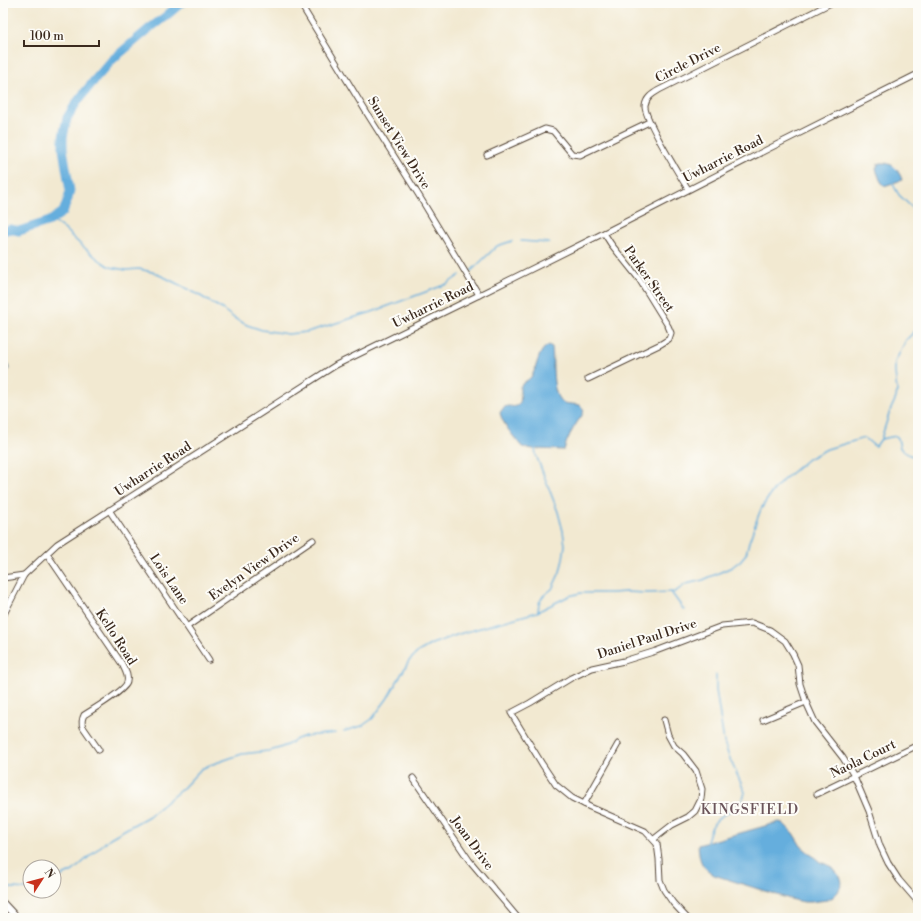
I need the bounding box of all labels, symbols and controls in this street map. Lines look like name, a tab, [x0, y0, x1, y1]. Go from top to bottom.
scale bar	[24, 22, 99, 48]
text: 100 m	[30, 29, 64, 44]
street label: Circle Drive	[653, 39, 724, 86]
street label: Sunset View Drive	[364, 94, 434, 193]
street label: Uwharrie Road	[680, 132, 766, 186]
street label: Parker Street	[620, 243, 678, 315]
street label: Uwharrie Road	[390, 278, 477, 332]
street label: Uwharrie Road	[112, 438, 195, 500]
street label: Evelyn View Drive	[206, 530, 302, 604]
street label: Lois Lane	[146, 550, 192, 608]
street label: Kello Road	[92, 606, 140, 669]
street label: Daniel Paul Drive	[595, 615, 699, 663]
street label: Naola Court	[828, 736, 899, 782]
district label: KINGSFIELD	[701, 801, 799, 819]
street label: Joan Drive	[446, 812, 497, 874]
north arrow	[22, 859, 62, 899]
text: N	[41, 866, 58, 882]

